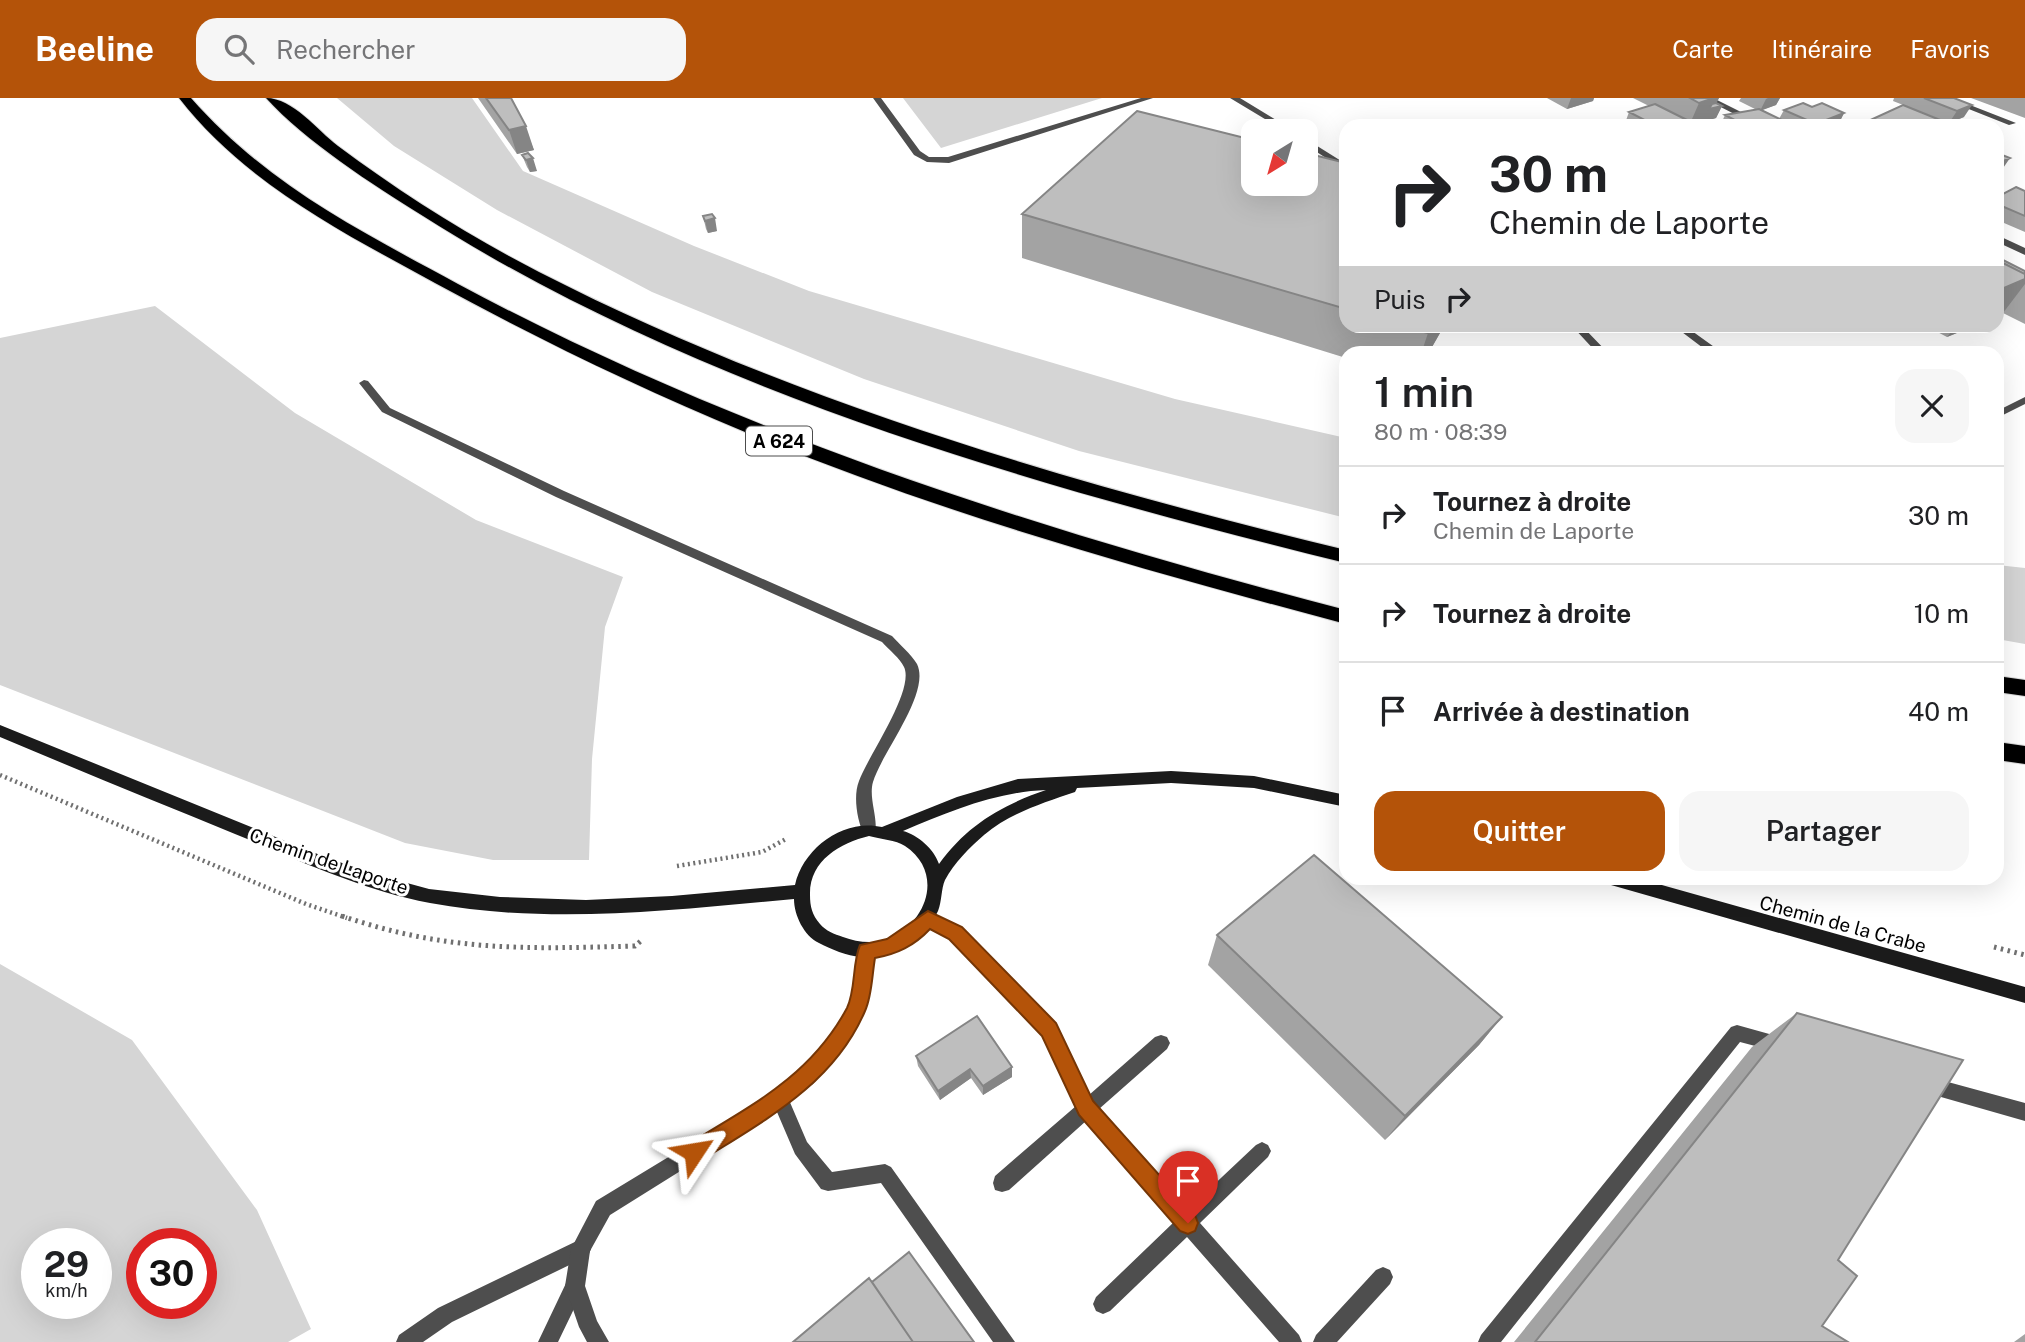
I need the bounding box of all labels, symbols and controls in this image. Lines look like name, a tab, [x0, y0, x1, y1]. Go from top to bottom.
search box	[196, 18, 686, 81]
text: Beeline	[35, 30, 154, 68]
icon: search	[220, 30, 258, 68]
text: Rechercher	[276, 34, 415, 65]
text: Carte	[1672, 35, 1734, 63]
text: Itinéraire	[1772, 35, 1872, 63]
text: Favoris	[1910, 35, 1990, 63]
north arrow	[1241, 119, 1318, 196]
map controls	[1241, 119, 1318, 196]
text: 30 m	[1489, 145, 1608, 203]
icon: right	[1374, 147, 1465, 238]
text: Chemin de Laporte	[1489, 204, 1769, 241]
icon: right	[1439, 280, 1477, 318]
text: Puis	[1374, 284, 1425, 315]
text: 1 min	[1374, 367, 1474, 416]
button: close	[1895, 369, 1969, 443]
text: 80 m · 08:39	[1374, 418, 1507, 445]
road number: A 624	[746, 426, 812, 456]
text: Tournez à droite	[1433, 486, 1631, 517]
icon: right	[1374, 496, 1412, 534]
text: 30 m	[1908, 500, 1969, 531]
text: Chemin de Laporte	[1433, 517, 1634, 544]
icon: right	[1374, 594, 1412, 632]
text: Tournez à droite	[1433, 598, 1631, 629]
text: 10 m	[1914, 598, 1969, 629]
icon: arrive	[1374, 692, 1412, 730]
text: Arrivée à destination	[1433, 696, 1690, 727]
text: 40 m	[1908, 696, 1969, 727]
button: Quitter	[1374, 791, 1665, 871]
button: Partager	[1679, 791, 1969, 871]
street label: Chemin de Laporte	[247, 824, 411, 898]
street label: Chemin de la Crabe	[1757, 891, 1929, 957]
position arrow	[657, 1115, 731, 1189]
pin	[1158, 1151, 1218, 1223]
icon: arrive	[1169, 1162, 1207, 1200]
speed limit sign: 30	[126, 1228, 217, 1319]
text: 29	[44, 1244, 89, 1285]
text: km/h	[45, 1280, 88, 1301]

